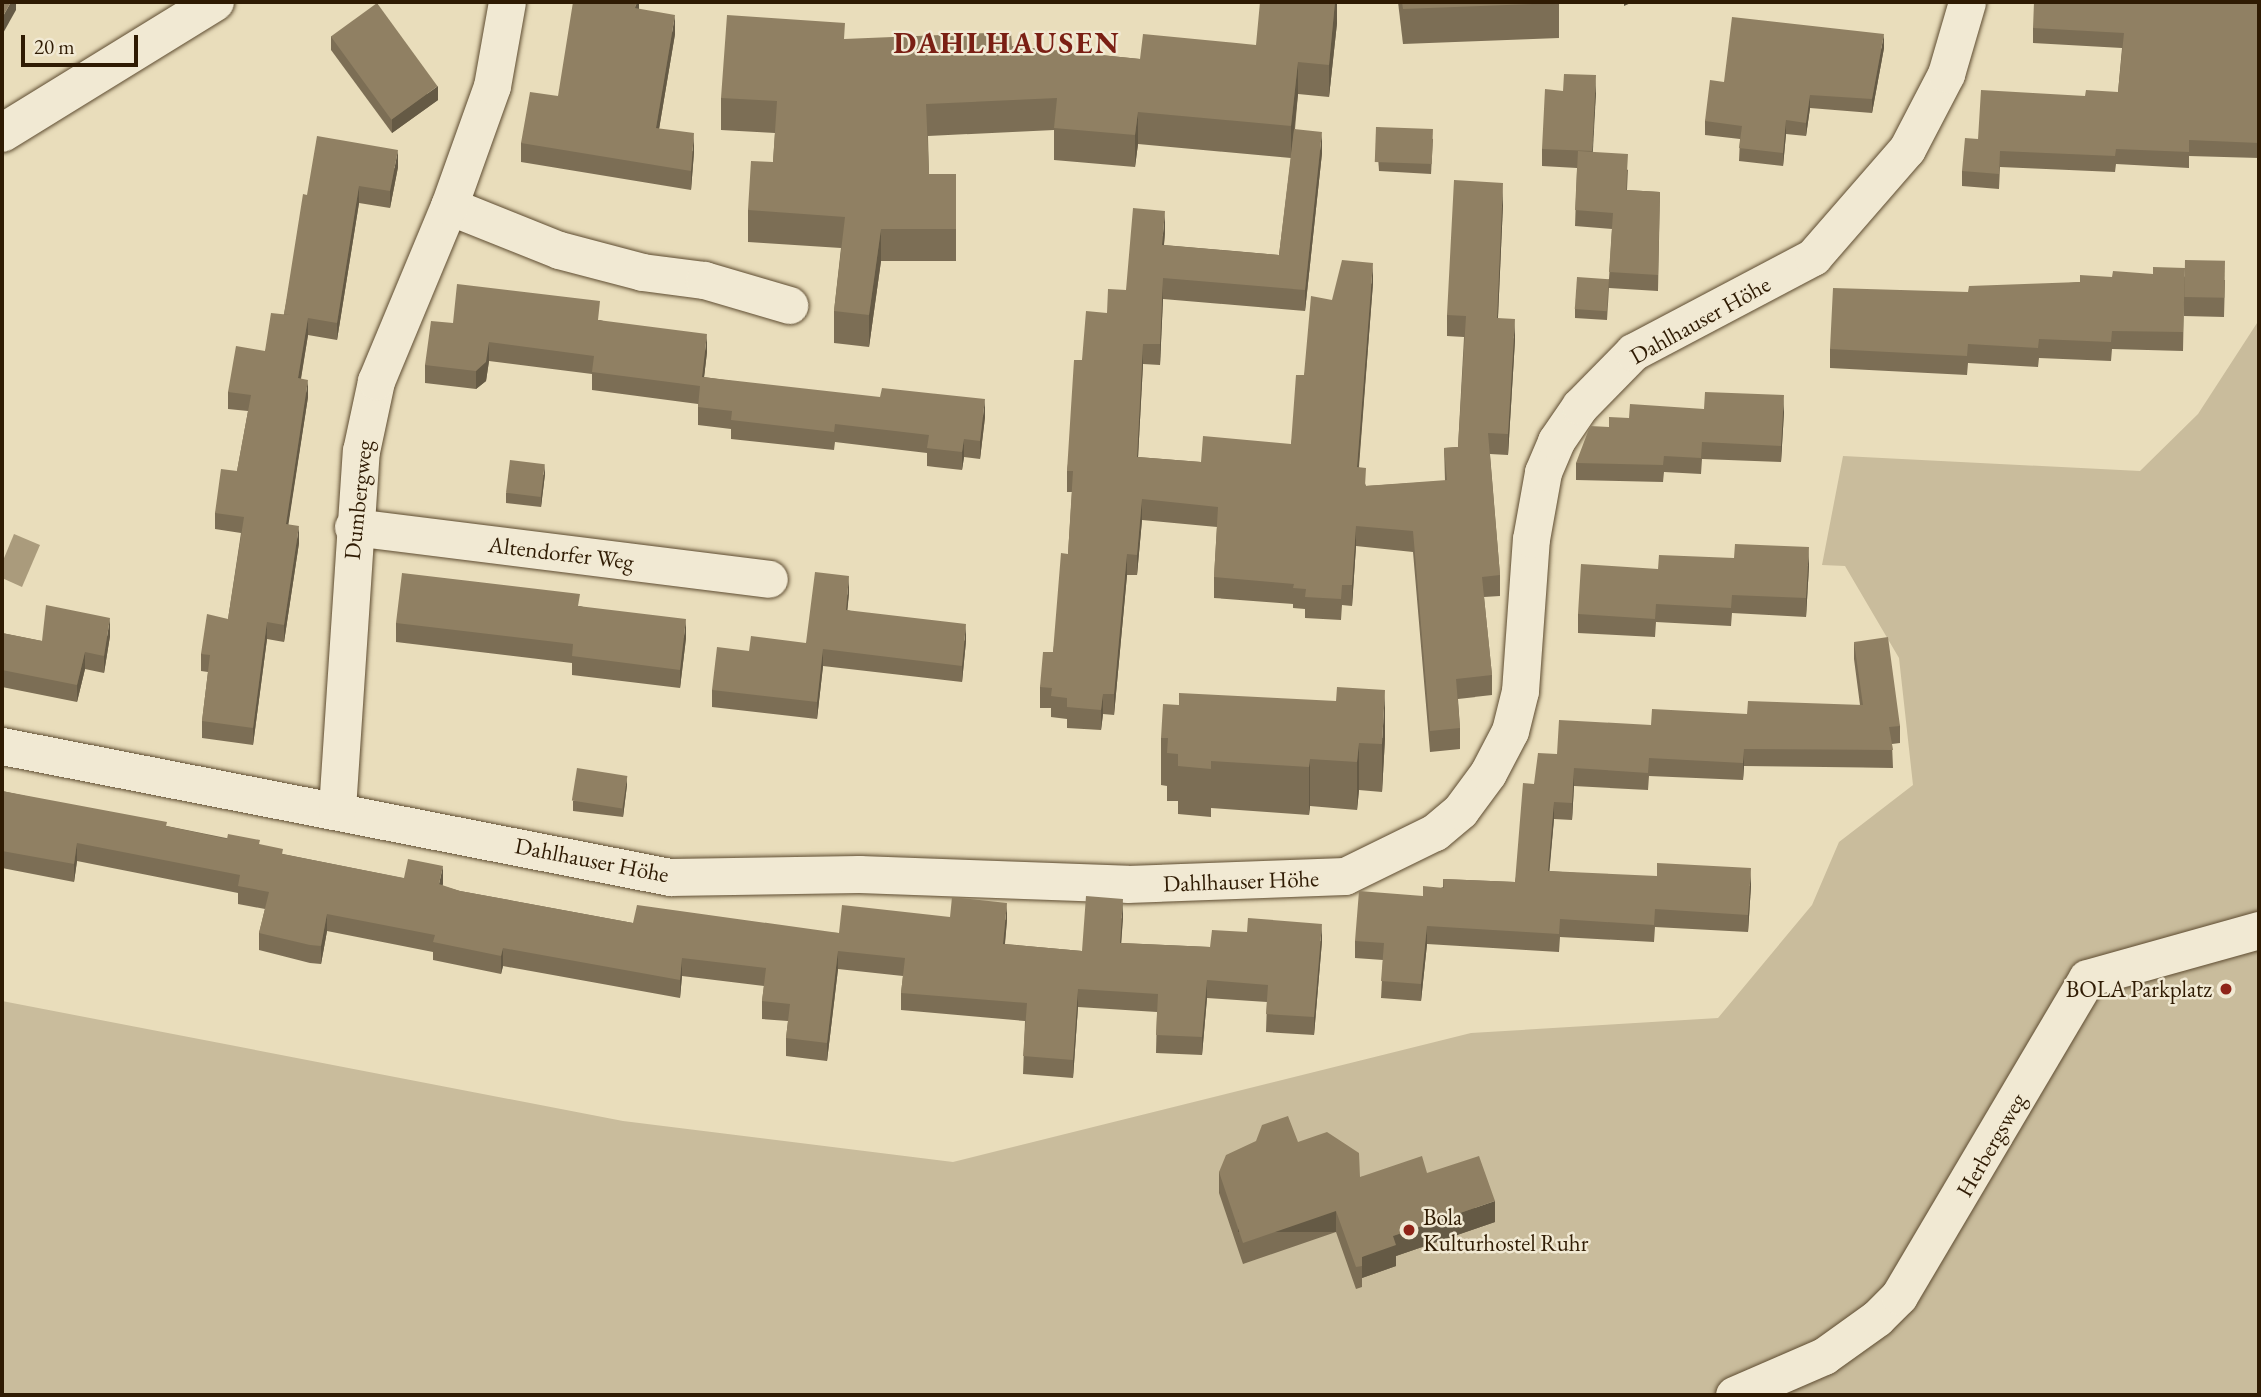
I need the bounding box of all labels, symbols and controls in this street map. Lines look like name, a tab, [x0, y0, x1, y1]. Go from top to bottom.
scale bar	[24, 21, 142, 65]
district label: DAHLHAUSEN	[894, 25, 1120, 61]
text: 20 m	[34, 33, 75, 60]
street label: Dahlhauser Höhe	[1625, 270, 1775, 370]
street label: Dumbergweg	[338, 439, 378, 561]
street label: Altendorfer Weg	[487, 530, 635, 576]
street label: Dahlhauser Höhe	[513, 832, 671, 888]
street label: Dahlhauser Höhe	[1162, 864, 1320, 898]
place label: BOLA Parkplatz	[2066, 975, 2212, 1003]
marker: BOLA Parkplatz	[2218, 981, 2234, 997]
street label: Herbergsweg	[1950, 1088, 2032, 1202]
place label: Bola Kulturhostel Ruhr	[1423, 1203, 1588, 1257]
marker: Bola Kulturhostel Ruhr	[1401, 1222, 1417, 1238]

